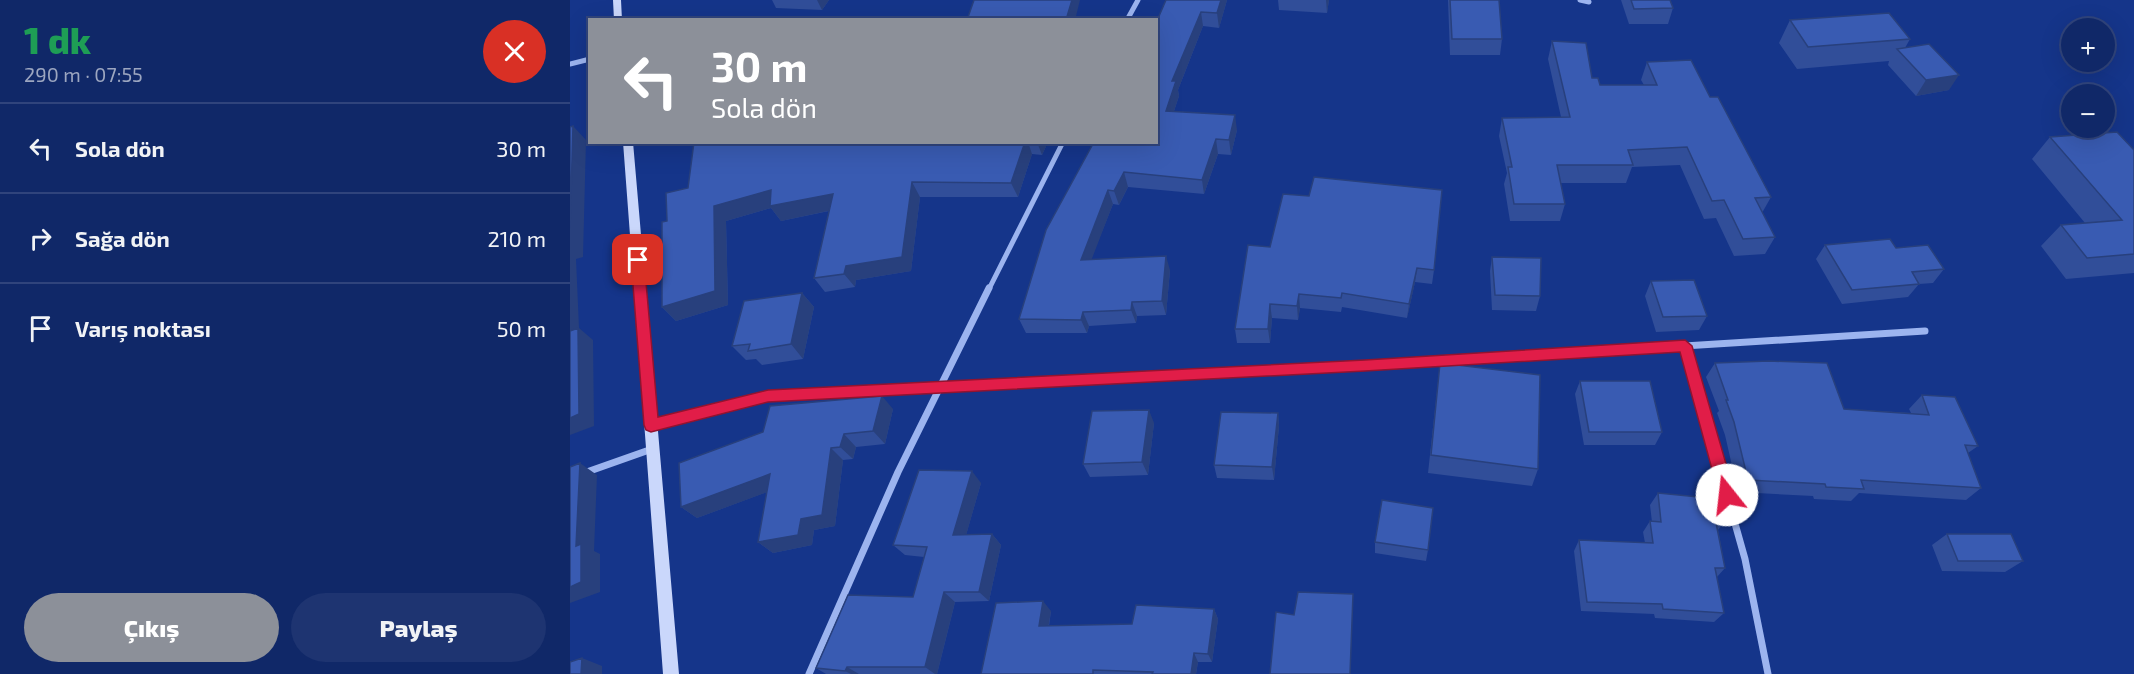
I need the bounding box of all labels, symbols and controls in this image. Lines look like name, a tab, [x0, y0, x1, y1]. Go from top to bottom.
text: 1 dk	[24, 18, 91, 61]
map controls	[2061, 18, 2115, 138]
button: +	[2061, 18, 2115, 72]
button: close	[483, 20, 546, 83]
text: 30 m	[711, 40, 807, 90]
icon: left	[612, 42, 690, 120]
text: 290 m · 07:55	[24, 62, 143, 86]
button: −	[2061, 84, 2115, 138]
text: Sola dön	[711, 91, 817, 123]
icon: left	[24, 132, 57, 165]
text: Sola dön	[75, 135, 165, 161]
text: 30 m	[496, 135, 546, 161]
icon: right	[24, 222, 57, 255]
text: Sağa dön	[75, 225, 170, 251]
text: 210 m	[487, 225, 546, 251]
pin	[612, 234, 663, 285]
icon: arrive	[621, 243, 654, 276]
icon: arrive	[24, 312, 57, 345]
text: Varış noktası	[75, 315, 211, 341]
text: 50 m	[497, 315, 546, 341]
position arrow	[1695, 463, 1759, 527]
button: Çıkış	[24, 593, 279, 662]
button: Paylaş	[291, 593, 546, 662]

